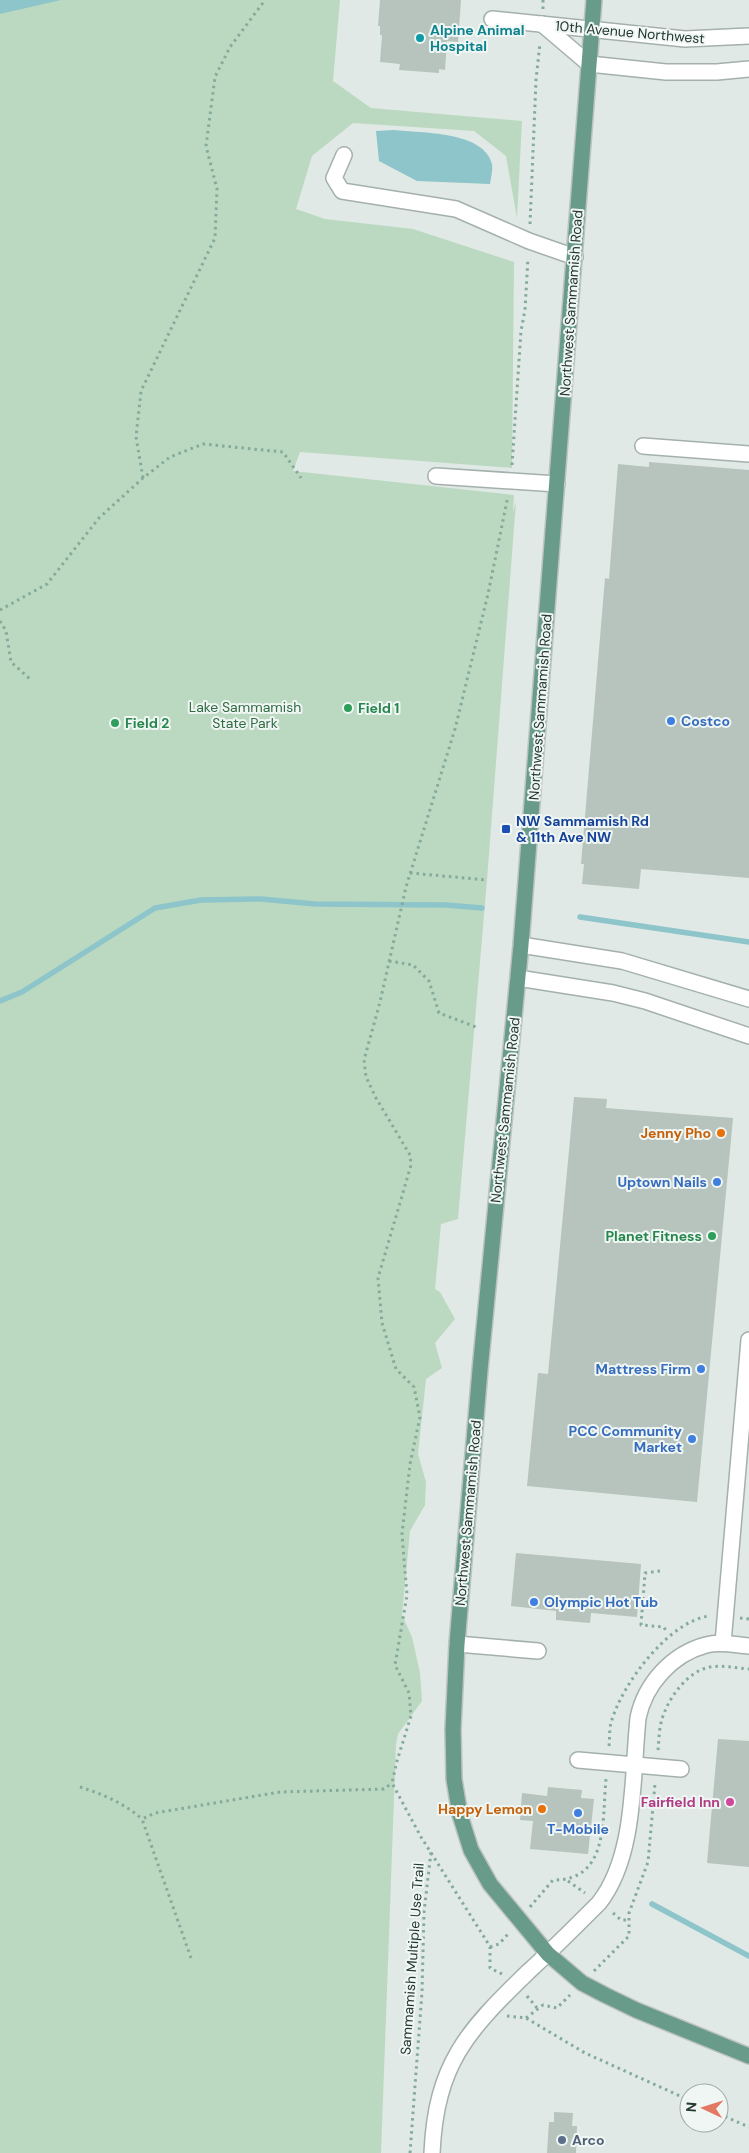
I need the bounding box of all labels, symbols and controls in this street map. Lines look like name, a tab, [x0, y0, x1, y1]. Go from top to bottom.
street label: 10th Avenue Northwest	[555, 17, 705, 47]
place label: Alpine Animal Hospital	[430, 21, 525, 55]
marker: Alpine Animal Hospital	[414, 32, 426, 44]
street label: Northwest Sammamish Road	[556, 209, 586, 397]
street label: Northwest Sammamish Road	[525, 613, 555, 801]
park label: Lake Sammamish State Park	[189, 698, 301, 732]
place label: Field 1	[358, 699, 399, 717]
marker: Field 1	[342, 702, 354, 714]
place label: Costco	[681, 712, 730, 730]
place label: Field 2	[125, 714, 169, 732]
marker: Costco	[665, 715, 677, 727]
marker: Field 2	[109, 717, 121, 729]
place label: NW Sammamish Rd & 11th Ave NW	[516, 812, 649, 846]
marker: NW Sammamish Rd & 11th Ave NW	[500, 823, 512, 835]
street label: Northwest Sammamish Road	[486, 1016, 524, 1204]
place label: Jenny Pho	[640, 1124, 711, 1142]
marker: Jenny Pho	[715, 1127, 727, 1139]
place label: Uptown Nails	[617, 1173, 707, 1191]
marker: Uptown Nails	[711, 1176, 723, 1188]
place label: Planet Fitness	[605, 1227, 702, 1245]
marker: Planet Fitness	[706, 1230, 718, 1242]
place label: Mattress Firm	[596, 1360, 691, 1378]
marker: Mattress Firm	[695, 1363, 707, 1375]
street label: Northwest Sammamish Road	[451, 1419, 485, 1607]
place label: PCC Community Market	[569, 1422, 683, 1456]
marker: PCC Community Market	[686, 1433, 698, 1445]
place label: Olympic Hot Tub	[544, 1593, 658, 1611]
marker: Olympic Hot Tub	[528, 1596, 540, 1608]
place label: Fairfield Inn	[641, 1793, 720, 1811]
marker: Fairfield Inn	[724, 1796, 736, 1808]
place label: Happy Lemon	[438, 1800, 532, 1818]
marker: Happy Lemon	[536, 1803, 548, 1815]
marker: T-Mobile	[572, 1807, 584, 1819]
place label: T-Mobile	[547, 1820, 609, 1838]
street label: Sammamish Multiple Use Trail	[396, 1862, 428, 2056]
north arrow	[679, 2083, 729, 2133]
text: N	[682, 2101, 700, 2113]
place label: Arco	[572, 2131, 605, 2149]
marker: Arco	[556, 2134, 568, 2146]

